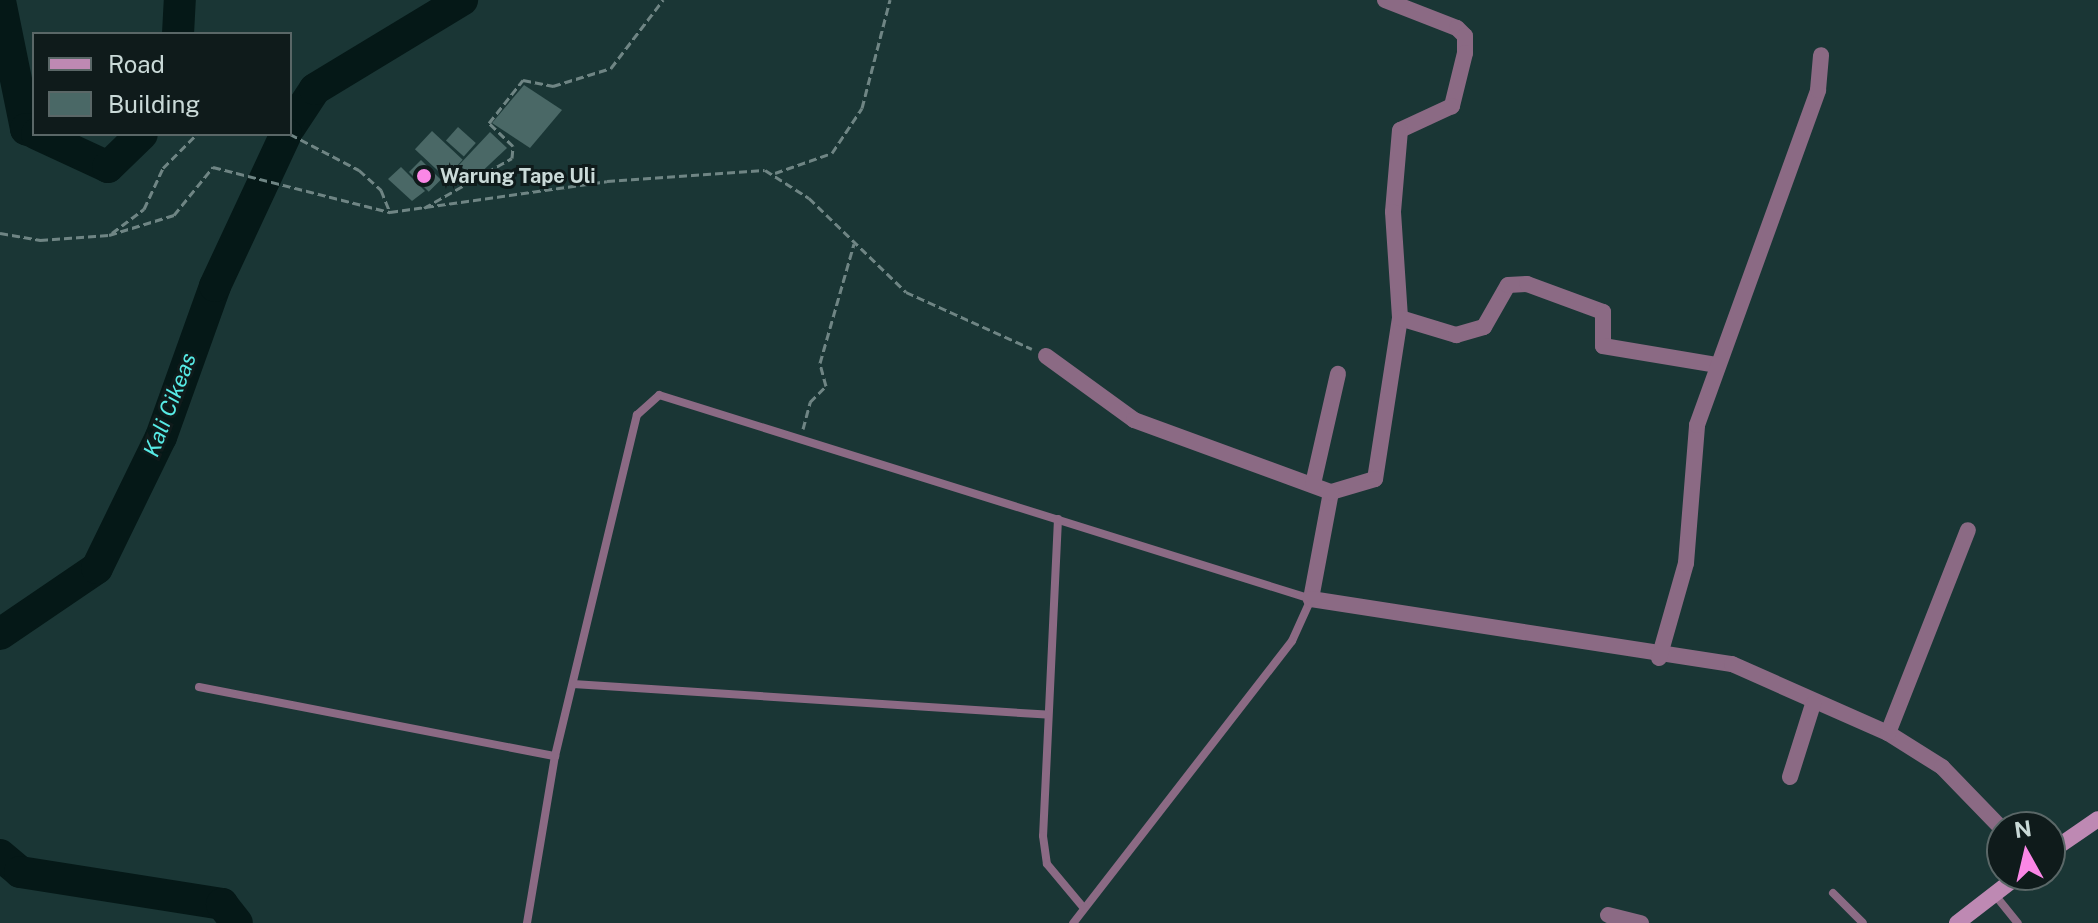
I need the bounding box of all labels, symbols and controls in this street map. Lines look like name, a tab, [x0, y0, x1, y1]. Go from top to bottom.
legend	[32, 32, 292, 136]
text: Road	[108, 50, 165, 78]
text: Building	[108, 90, 200, 118]
place label: Warung Tape Uli	[440, 164, 596, 188]
marker: Warung Tape Uli	[415, 167, 433, 185]
water label: Kali Cikeas	[138, 349, 202, 461]
north arrow	[1986, 811, 2066, 891]
text: N	[2013, 815, 2033, 843]

